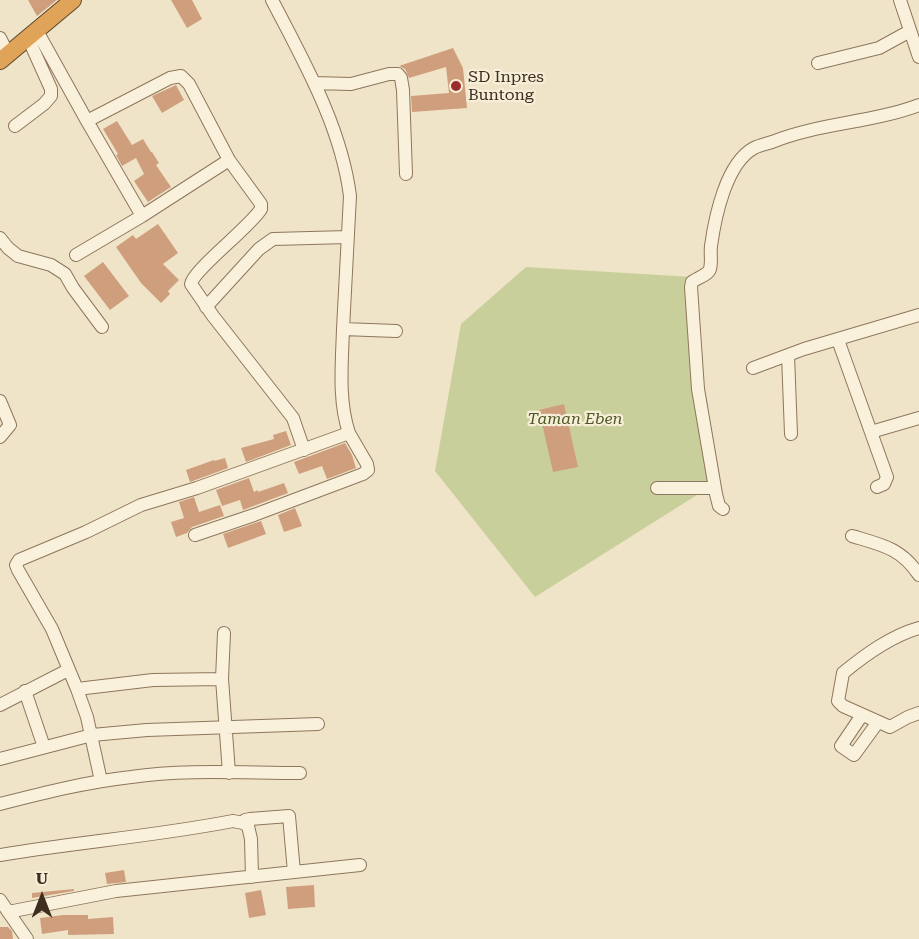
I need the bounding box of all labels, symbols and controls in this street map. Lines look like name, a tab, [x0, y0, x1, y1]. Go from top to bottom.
place label: SD Inpres Buntong	[468, 67, 544, 105]
marker: SD Inpres Buntong	[449, 79, 463, 93]
park label: Taman Eben	[528, 409, 622, 429]
north arrow	[12, 867, 72, 927]
text: U	[36, 869, 48, 888]

